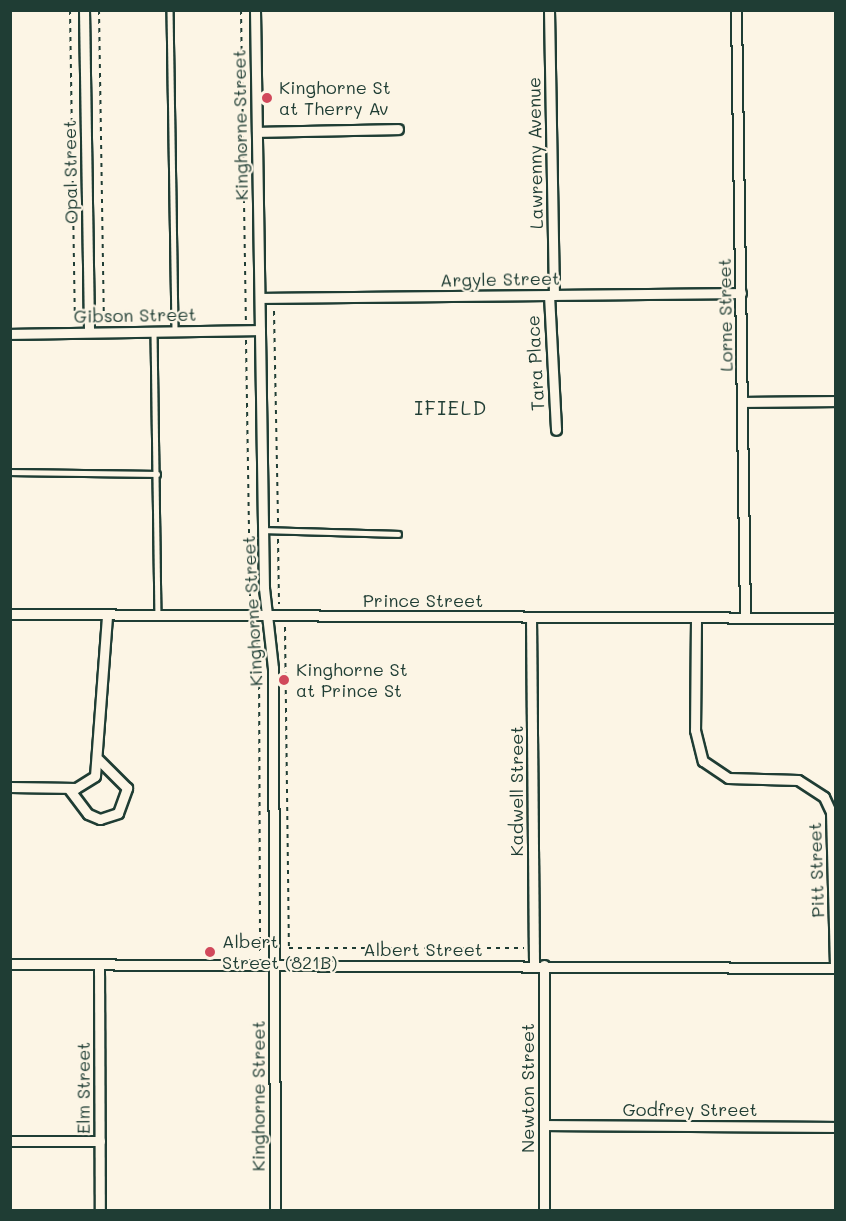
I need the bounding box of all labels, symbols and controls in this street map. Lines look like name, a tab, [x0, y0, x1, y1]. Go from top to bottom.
street label: Kinghorne Street	[228, 49, 252, 201]
place label: Kinghorne St at Therry Av	[279, 77, 391, 119]
street label: Lawrenny Avenue	[523, 77, 547, 229]
marker: Kinghorne St at Therry Av	[260, 91, 274, 105]
street label: Opal Street	[58, 120, 82, 224]
street label: Lorne Street	[713, 258, 737, 372]
street label: Argyle Street	[440, 267, 560, 291]
street label: Gibson Street	[73, 303, 197, 327]
street label: Tara Place	[522, 315, 548, 411]
district label: IFIELD	[414, 395, 488, 419]
street label: Kinghorne Street	[237, 535, 267, 687]
street label: Prince Street	[363, 589, 483, 611]
place label: Kinghorne St at Prince St	[296, 659, 408, 702]
marker: Kinghorne St at Prince St	[277, 673, 291, 687]
street label: Kadwell Street	[505, 726, 527, 856]
street label: Pitt Street	[804, 822, 828, 918]
place label: Albert Street (821B)	[222, 931, 337, 974]
street label: Albert Street	[363, 938, 483, 960]
marker: Albert Street (821B)	[203, 945, 217, 959]
street label: Kinghorne Street	[247, 1021, 269, 1171]
street label: Newton Street	[516, 1023, 538, 1153]
street label: Elm Street	[72, 1042, 94, 1134]
street label: Godfrey Street	[622, 1098, 758, 1120]

